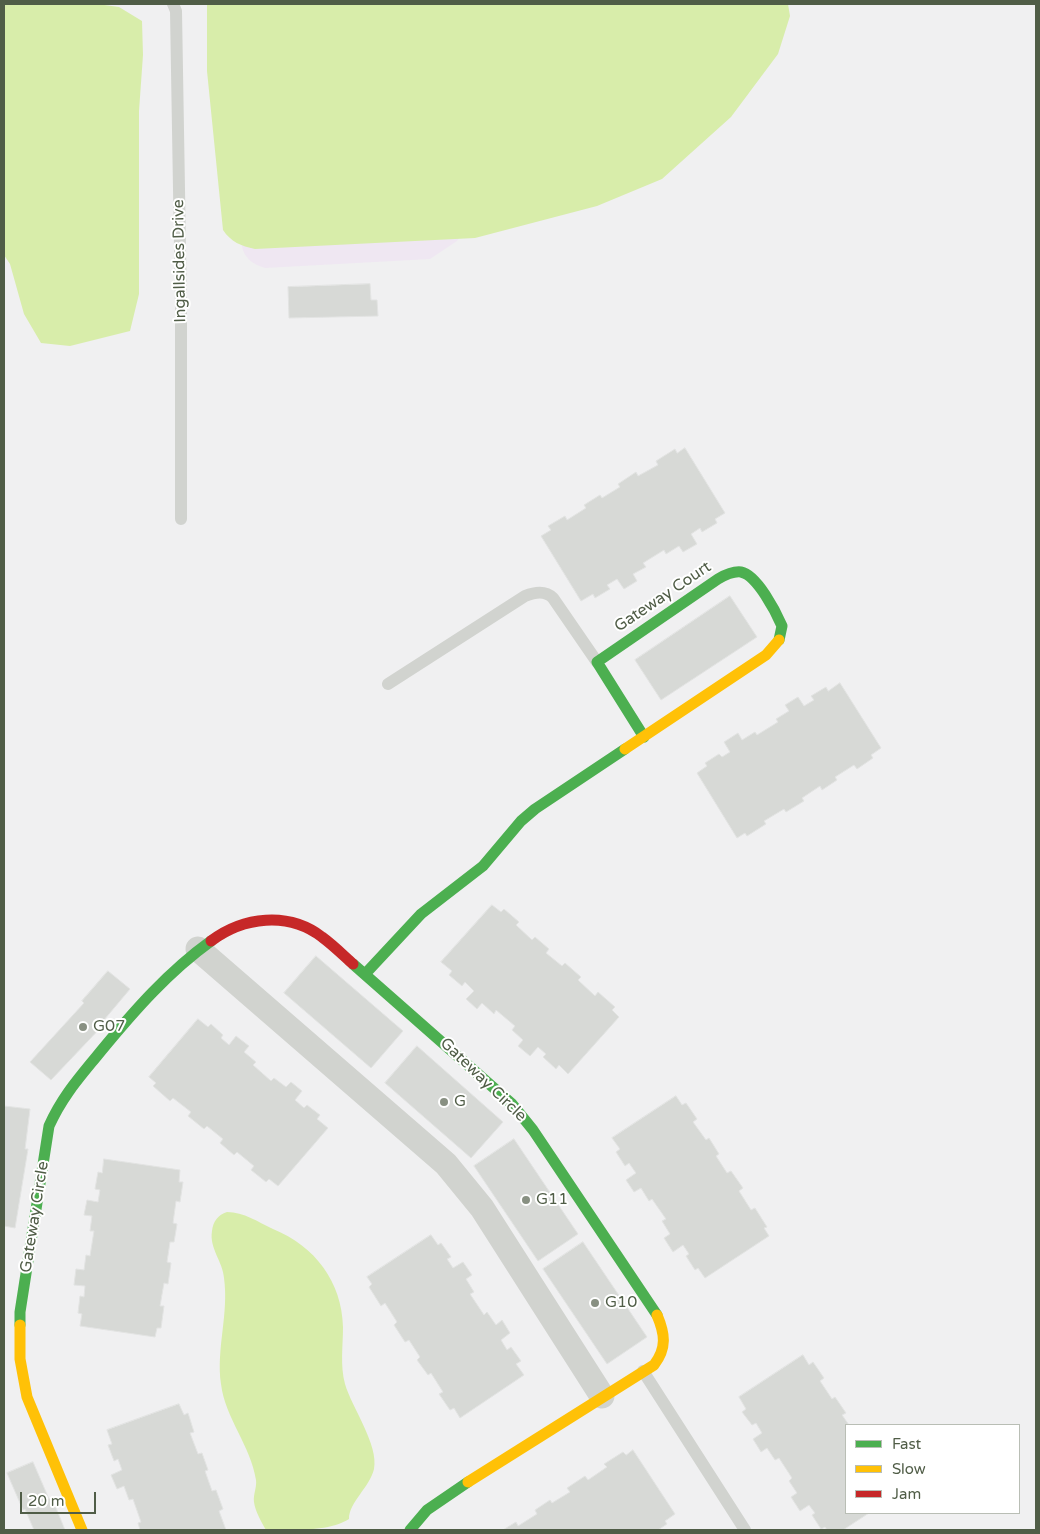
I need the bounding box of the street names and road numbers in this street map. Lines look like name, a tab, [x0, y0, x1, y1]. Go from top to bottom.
street label: Ingallsides Drive	[169, 199, 191, 323]
street label: Gateway Court	[611, 558, 715, 636]
street label: Gateway Circle	[436, 1034, 530, 1126]
street label: Gateway Circle	[17, 1160, 53, 1274]

